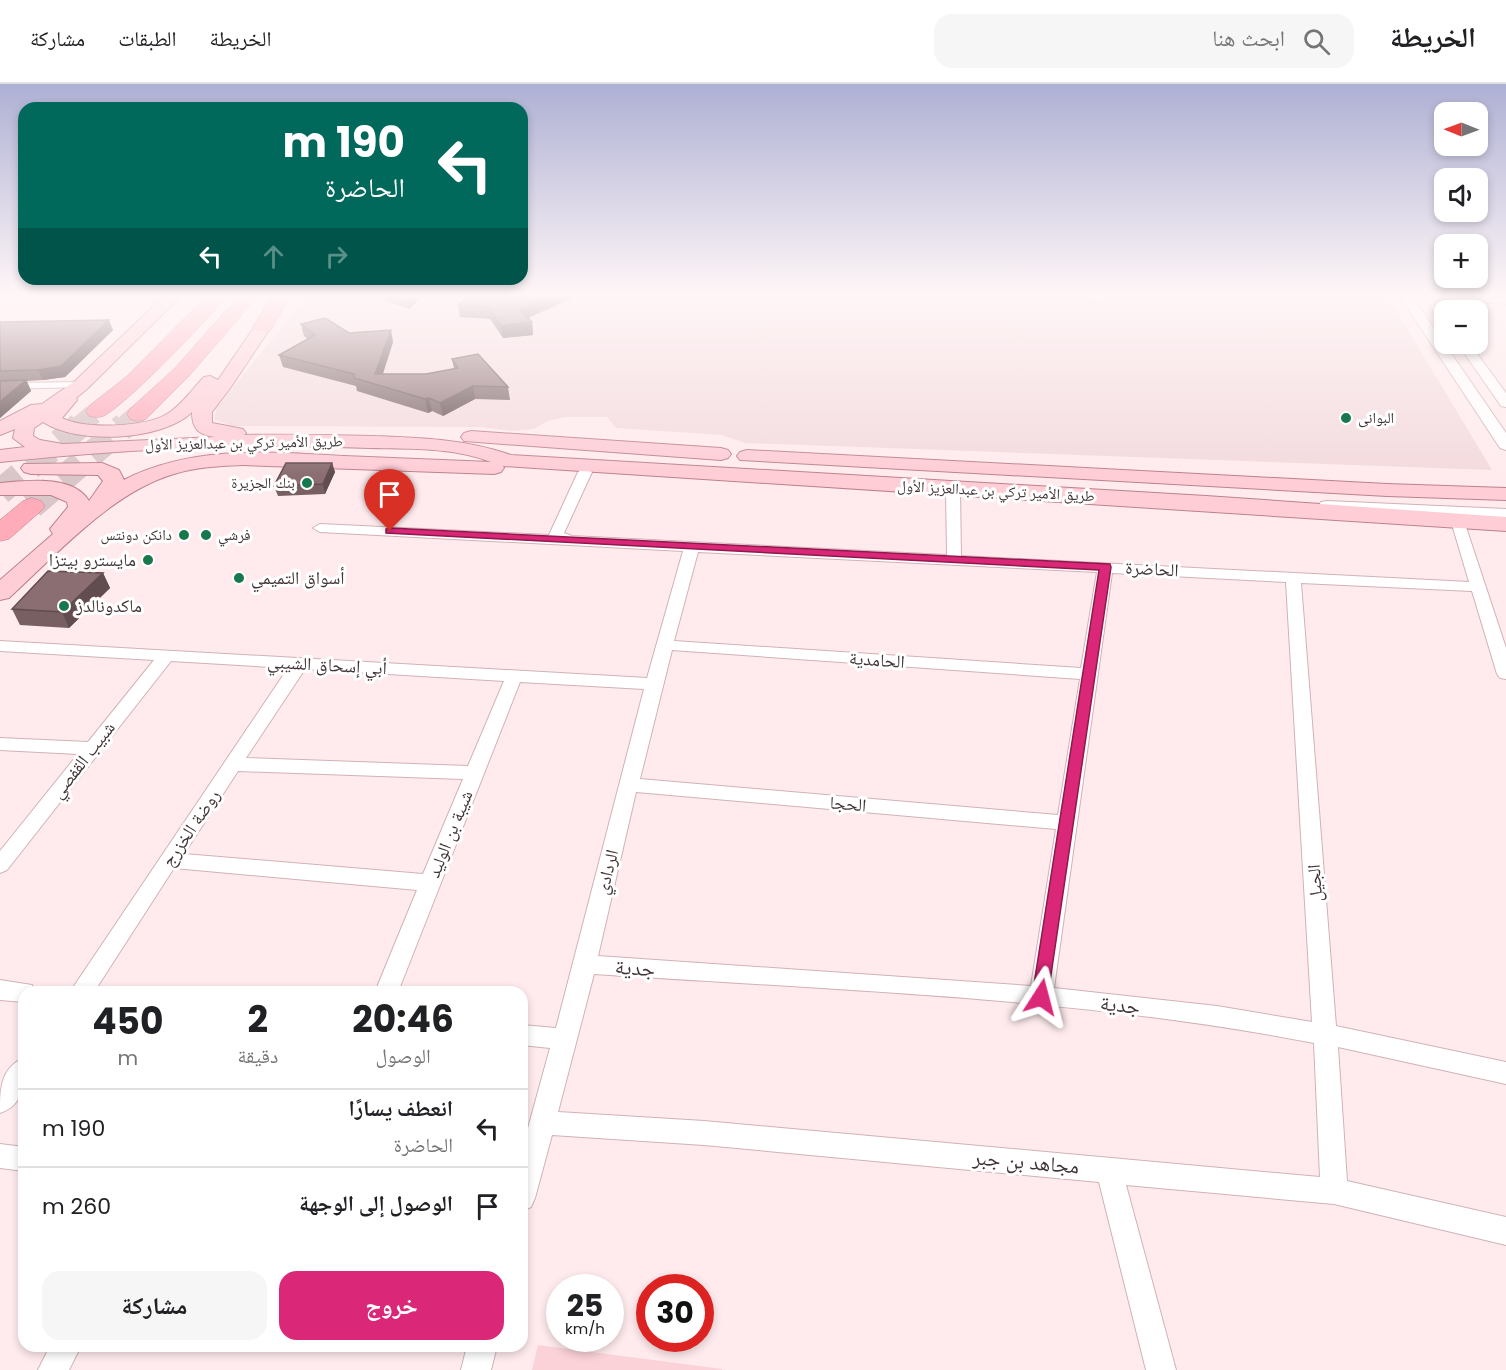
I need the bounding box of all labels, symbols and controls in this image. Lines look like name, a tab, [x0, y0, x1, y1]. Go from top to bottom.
search box	[934, 14, 1354, 68]
text: الخريطة	[1390, 18, 1476, 57]
text: ابحث هنا	[1212, 23, 1285, 54]
text: مشاركة	[30, 24, 85, 53]
text: الطبقات	[118, 24, 177, 53]
text: الخريطة	[210, 24, 271, 53]
icon: search	[1300, 25, 1333, 58]
north arrow	[1434, 102, 1488, 156]
map controls	[1434, 102, 1488, 354]
text: 190 m	[283, 113, 405, 172]
icon: left	[426, 126, 504, 204]
button: sound	[1434, 168, 1488, 222]
text: الحاضرة	[325, 169, 405, 206]
button: +	[1434, 234, 1488, 288]
icon: left	[194, 240, 227, 273]
icon: ahead	[257, 240, 290, 273]
icon: right	[320, 240, 353, 273]
button: −	[1434, 300, 1488, 354]
place label: البوانى	[1358, 407, 1394, 428]
marker: البوانى	[1339, 411, 1353, 425]
street label: طريق الأمير تركي بن عبدالعزيز الأول	[145, 430, 343, 457]
pin	[364, 469, 415, 531]
place label: بنك الجزيرة	[231, 472, 295, 493]
street label: طريق الأمير تركي بن عبدالعزيز الأول	[897, 475, 1095, 508]
marker: بنك الجزيرة	[300, 476, 314, 490]
icon: arrive	[373, 478, 406, 511]
place label: دانكن دونتس	[100, 524, 172, 545]
place label: فرشي	[218, 524, 251, 547]
marker: دانكن دونتس	[177, 528, 191, 542]
marker: فرشي	[199, 528, 213, 542]
place label: مايسترو بيتزا	[49, 547, 136, 572]
marker: مايسترو بيتزا	[141, 553, 155, 567]
street label: الحاضرة	[1125, 555, 1179, 582]
place label: أسواق التميمي	[251, 565, 345, 593]
marker: أسواق التميمي	[232, 571, 246, 585]
place label: ماكدونالدز	[75, 593, 142, 618]
marker: ماكدونالدز	[57, 599, 71, 613]
street label: الحامدية	[848, 645, 906, 674]
street label: أبي إسحاق الشيبي	[266, 649, 387, 683]
street label: شبيب القفصي	[45, 716, 123, 805]
street label: روضة الخزرج	[156, 784, 226, 871]
street label: شيبة بن الوليد	[421, 786, 478, 881]
street label: الحجا	[829, 789, 867, 818]
street label: الردادي	[589, 847, 627, 898]
street label: الجيل	[1301, 864, 1328, 902]
street label: جدية	[614, 952, 656, 983]
position arrow	[1009, 965, 1073, 1029]
street label: جدية	[1099, 988, 1141, 1021]
text: 2	[248, 994, 268, 1045]
text: 20:46	[352, 994, 454, 1045]
text: 450	[92, 996, 163, 1047]
text: دقيقة	[238, 1042, 278, 1070]
text: الوصول	[375, 1042, 431, 1070]
text: m	[117, 1044, 138, 1072]
text: انعطف يسارًا	[349, 1093, 453, 1124]
icon: left	[471, 1112, 504, 1145]
text: 190 m	[42, 1113, 105, 1144]
text: الحاضرة	[394, 1131, 453, 1159]
street label: مجاهد بن جبر	[971, 1142, 1080, 1181]
text: الوصول إلى الوجهة	[299, 1188, 453, 1219]
icon: arrive	[471, 1190, 504, 1223]
text: 260 m	[42, 1191, 111, 1222]
button: مشاركة	[42, 1271, 267, 1340]
button: خروج	[279, 1271, 504, 1340]
speed limit sign: 30	[636, 1274, 714, 1352]
text: 25	[567, 1284, 603, 1327]
text: km/h	[565, 1318, 605, 1339]

